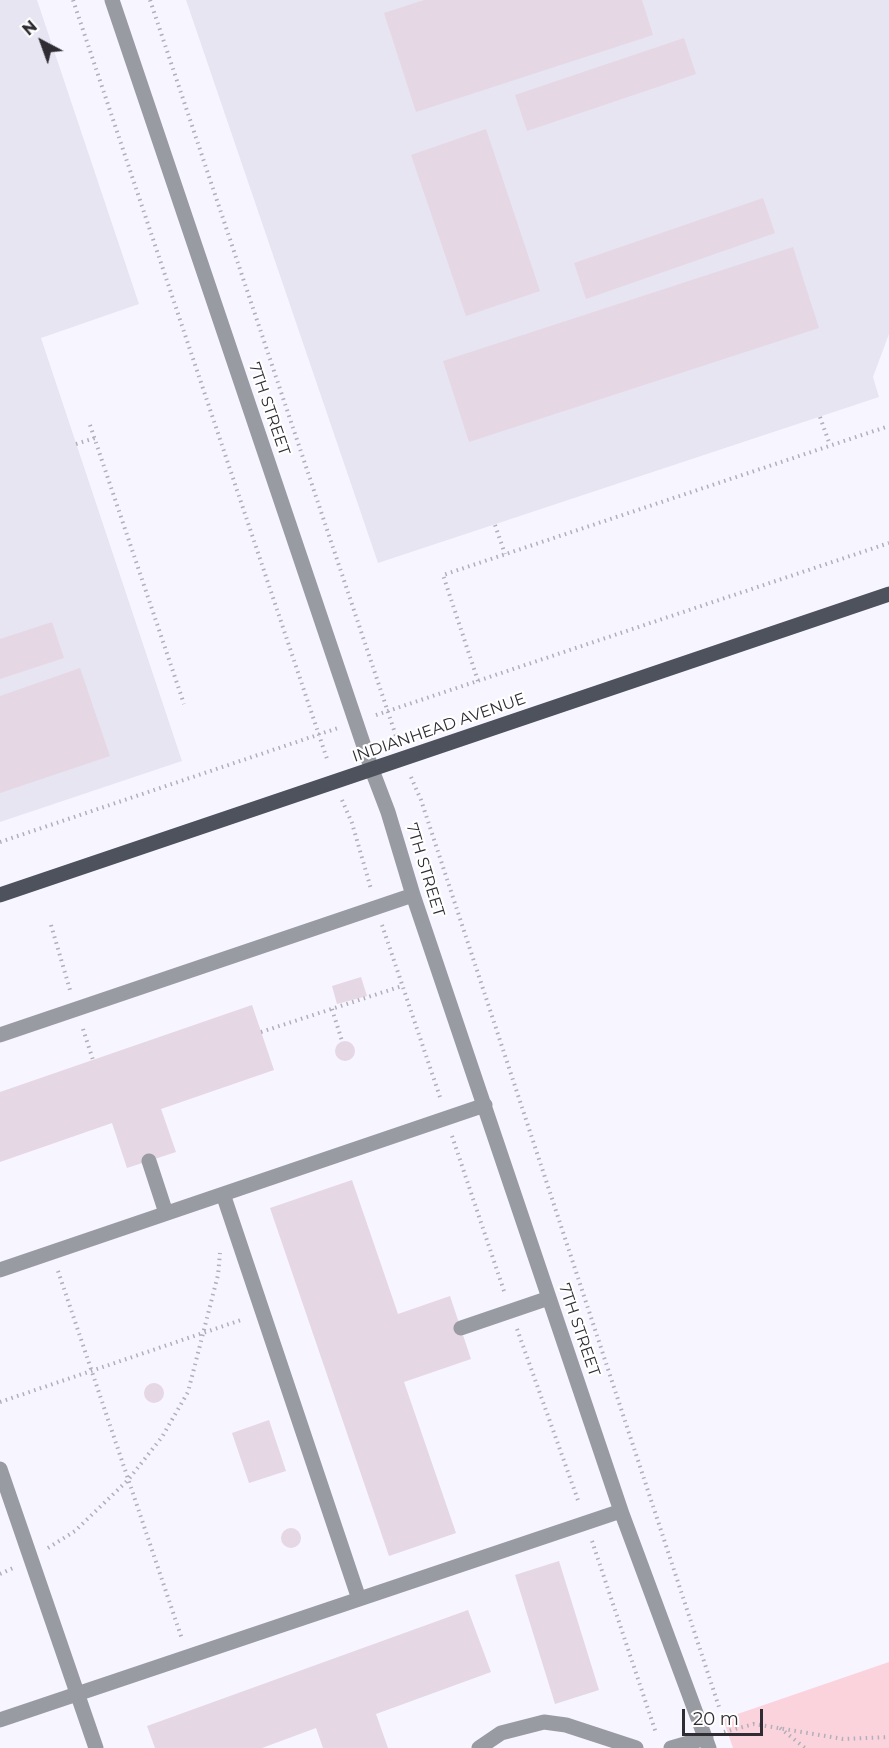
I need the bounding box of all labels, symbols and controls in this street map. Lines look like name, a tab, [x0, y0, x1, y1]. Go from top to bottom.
north arrow	[12, 12, 72, 72]
text: N	[19, 17, 41, 39]
street label: 7TH STREET	[244, 360, 294, 458]
street label: INDIANHEAD AVENUE	[350, 689, 528, 767]
street label: 7TH STREET	[402, 821, 448, 919]
street label: 7TH STREET	[554, 1281, 604, 1379]
scale bar	[685, 1697, 766, 1735]
text: 20 m	[693, 1708, 739, 1730]

